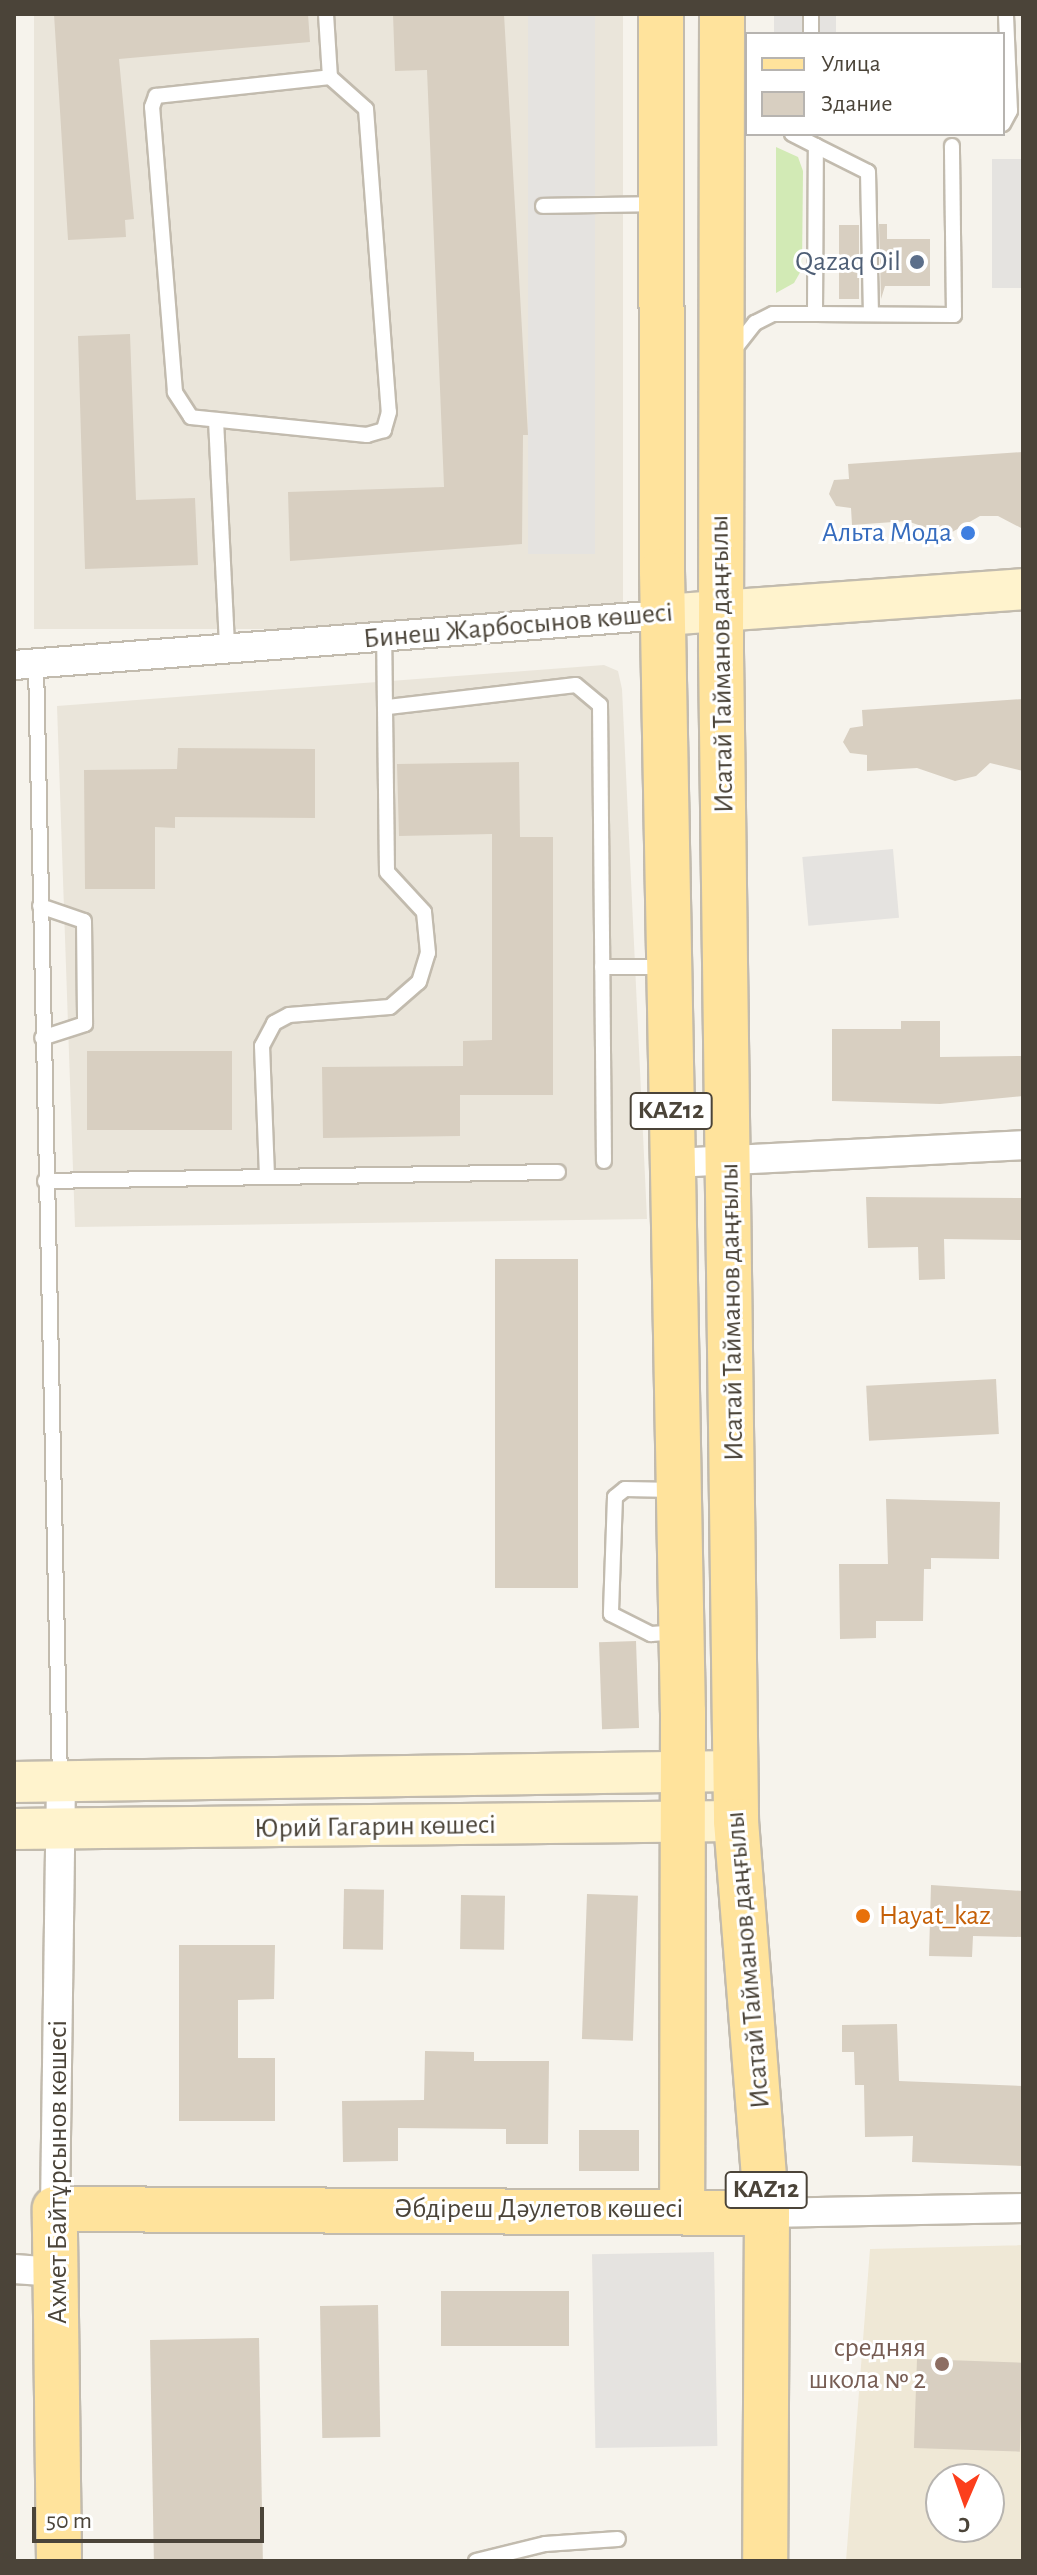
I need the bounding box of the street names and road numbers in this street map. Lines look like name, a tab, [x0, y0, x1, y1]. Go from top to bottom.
street label: Исатай Тайманов даңғылы	[703, 515, 741, 813]
street label: Бинеш Жарбосынов көшесі	[362, 596, 674, 656]
road number: KAZ12	[629, 1089, 713, 1133]
street label: Исатай Тайманов даңғылы	[713, 1163, 751, 1461]
street label: Юрий Гагарин көшесі	[254, 1808, 496, 1846]
street label: Исатай Тайманов даңғылы	[718, 1810, 778, 2110]
street label: Ахмет Байтұрсынов көшесі	[41, 2020, 75, 2324]
road number: KAZ12	[724, 2168, 808, 2212]
street label: Әбдіреш Дәулетов көшесі	[395, 2192, 683, 2226]

